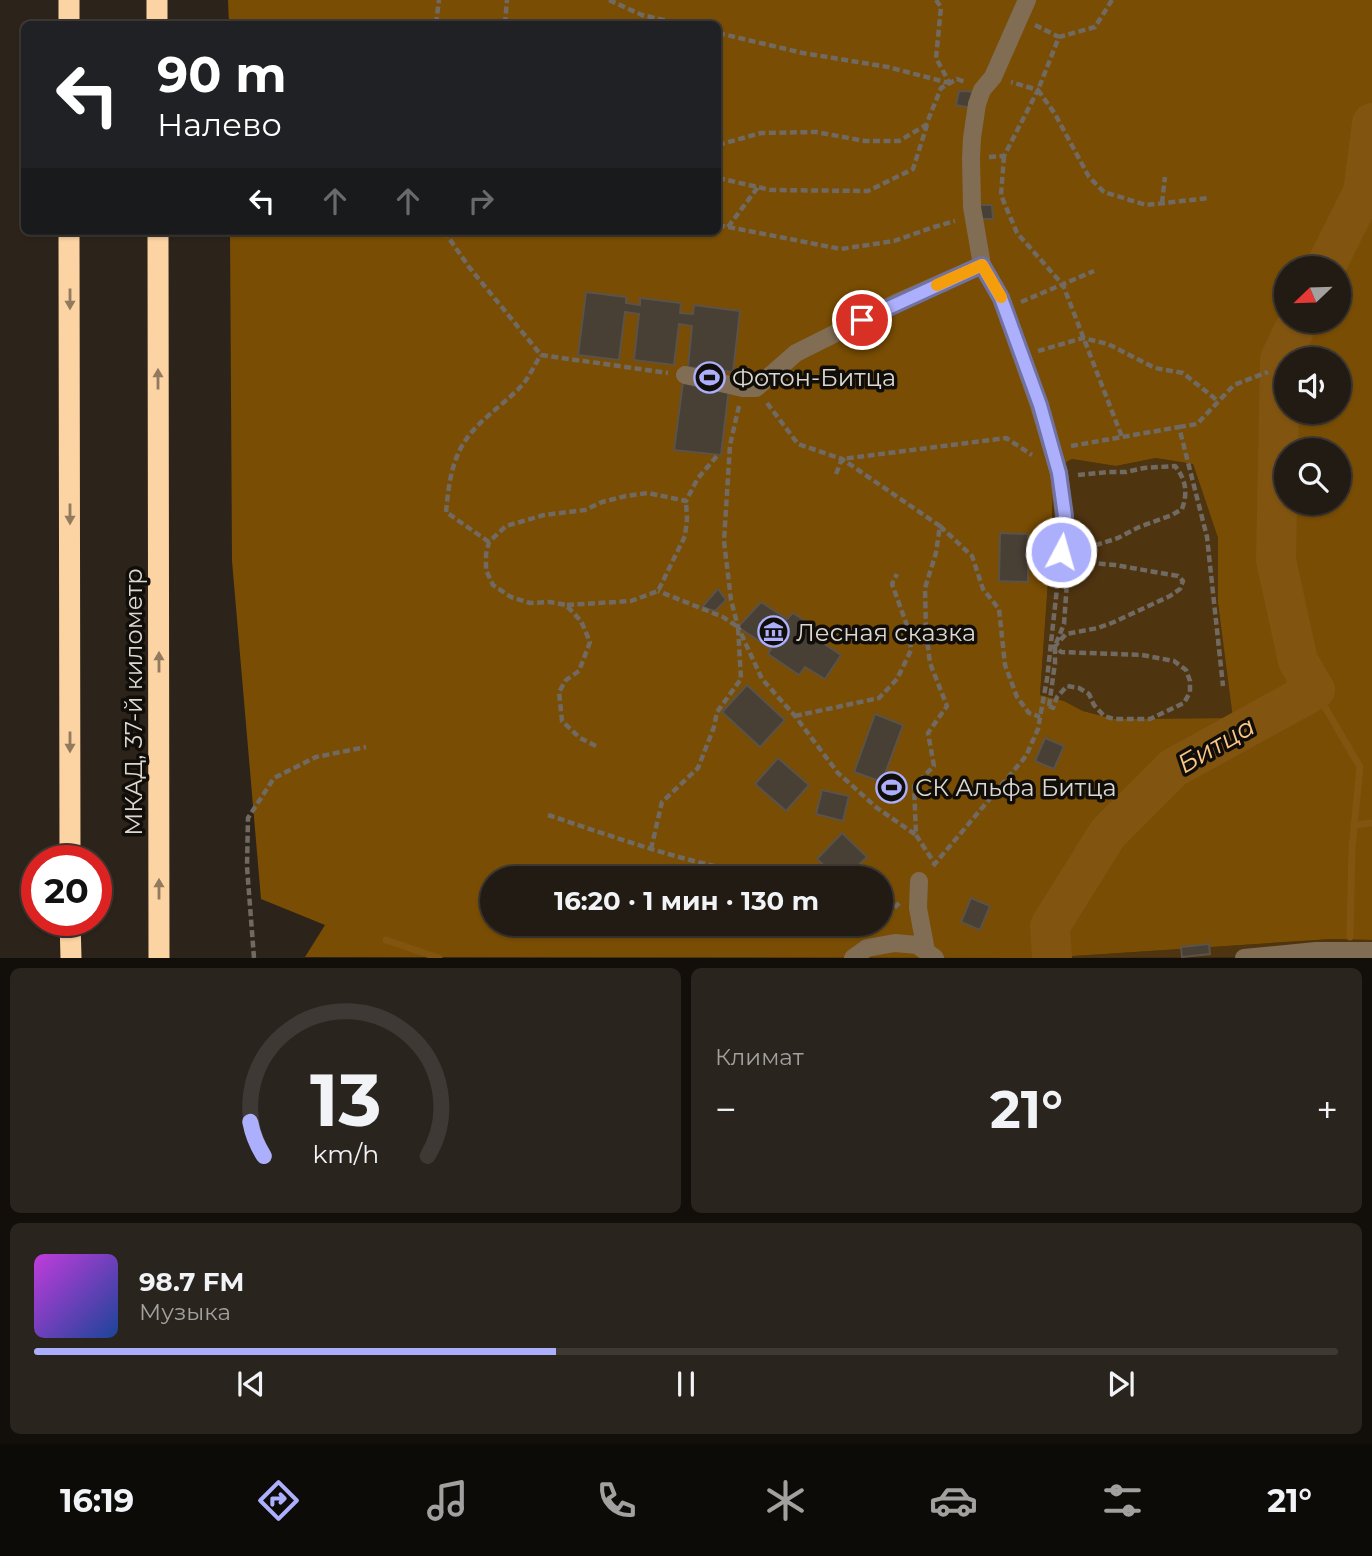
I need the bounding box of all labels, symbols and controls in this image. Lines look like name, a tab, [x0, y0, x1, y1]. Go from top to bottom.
text: 90 m	[157, 45, 287, 104]
icon: left	[42, 49, 133, 140]
text: Налево	[157, 105, 282, 144]
icon: left	[243, 182, 281, 220]
icon: ahead	[316, 182, 354, 220]
icon: ahead	[389, 182, 427, 220]
icon: right	[462, 182, 500, 220]
north arrow	[1274, 256, 1351, 332]
map controls	[1274, 256, 1351, 515]
one-way arrow	[64, 288, 76, 310]
pin	[832, 290, 892, 350]
icon: arrive	[843, 301, 881, 339]
button: sound	[1274, 347, 1351, 424]
sports icon: Фотон-Битца	[692, 360, 726, 394]
place label: Фотон-Битца	[732, 363, 896, 392]
one-way arrow	[152, 367, 164, 389]
button: search	[1274, 438, 1351, 515]
one-way arrow	[64, 503, 76, 525]
position arrow	[1024, 515, 1098, 589]
street label: МКАД, 37-й километр	[119, 568, 148, 836]
museum icon: Лесная сказка	[756, 615, 790, 649]
place label: Лесная сказка	[796, 618, 976, 647]
one-way arrow	[153, 651, 165, 673]
water label: Битца	[1171, 710, 1261, 780]
one-way arrow	[64, 731, 76, 753]
sports icon: СК Альфа Битца	[875, 770, 909, 804]
place label: СК Альфа Битца	[915, 773, 1117, 802]
speed limit sign: 20	[21, 845, 112, 936]
one-way arrow	[153, 878, 165, 900]
text: 16:20 · 1 мин · 130 m	[554, 885, 819, 917]
text: Климат	[715, 1043, 804, 1071]
text: 13	[310, 1057, 381, 1145]
text: 21°	[990, 1078, 1063, 1141]
text: −	[715, 1086, 737, 1133]
text: +	[1316, 1086, 1338, 1133]
text: km/h	[312, 1139, 379, 1169]
text: 98.7 FM	[139, 1266, 244, 1298]
text: Музыка	[139, 1298, 231, 1326]
icon: previous	[232, 1365, 270, 1403]
icon: pause	[667, 1365, 705, 1403]
icon: next	[1102, 1365, 1140, 1403]
icon: directions	[254, 1476, 303, 1525]
icon: music	[423, 1476, 472, 1525]
icon: phone	[592, 1476, 641, 1525]
icon: climate	[761, 1476, 810, 1525]
icon: car	[929, 1476, 978, 1525]
icon: filters	[1098, 1476, 1147, 1525]
text: 16:19	[60, 1481, 134, 1520]
text: 21°	[1267, 1481, 1312, 1520]

